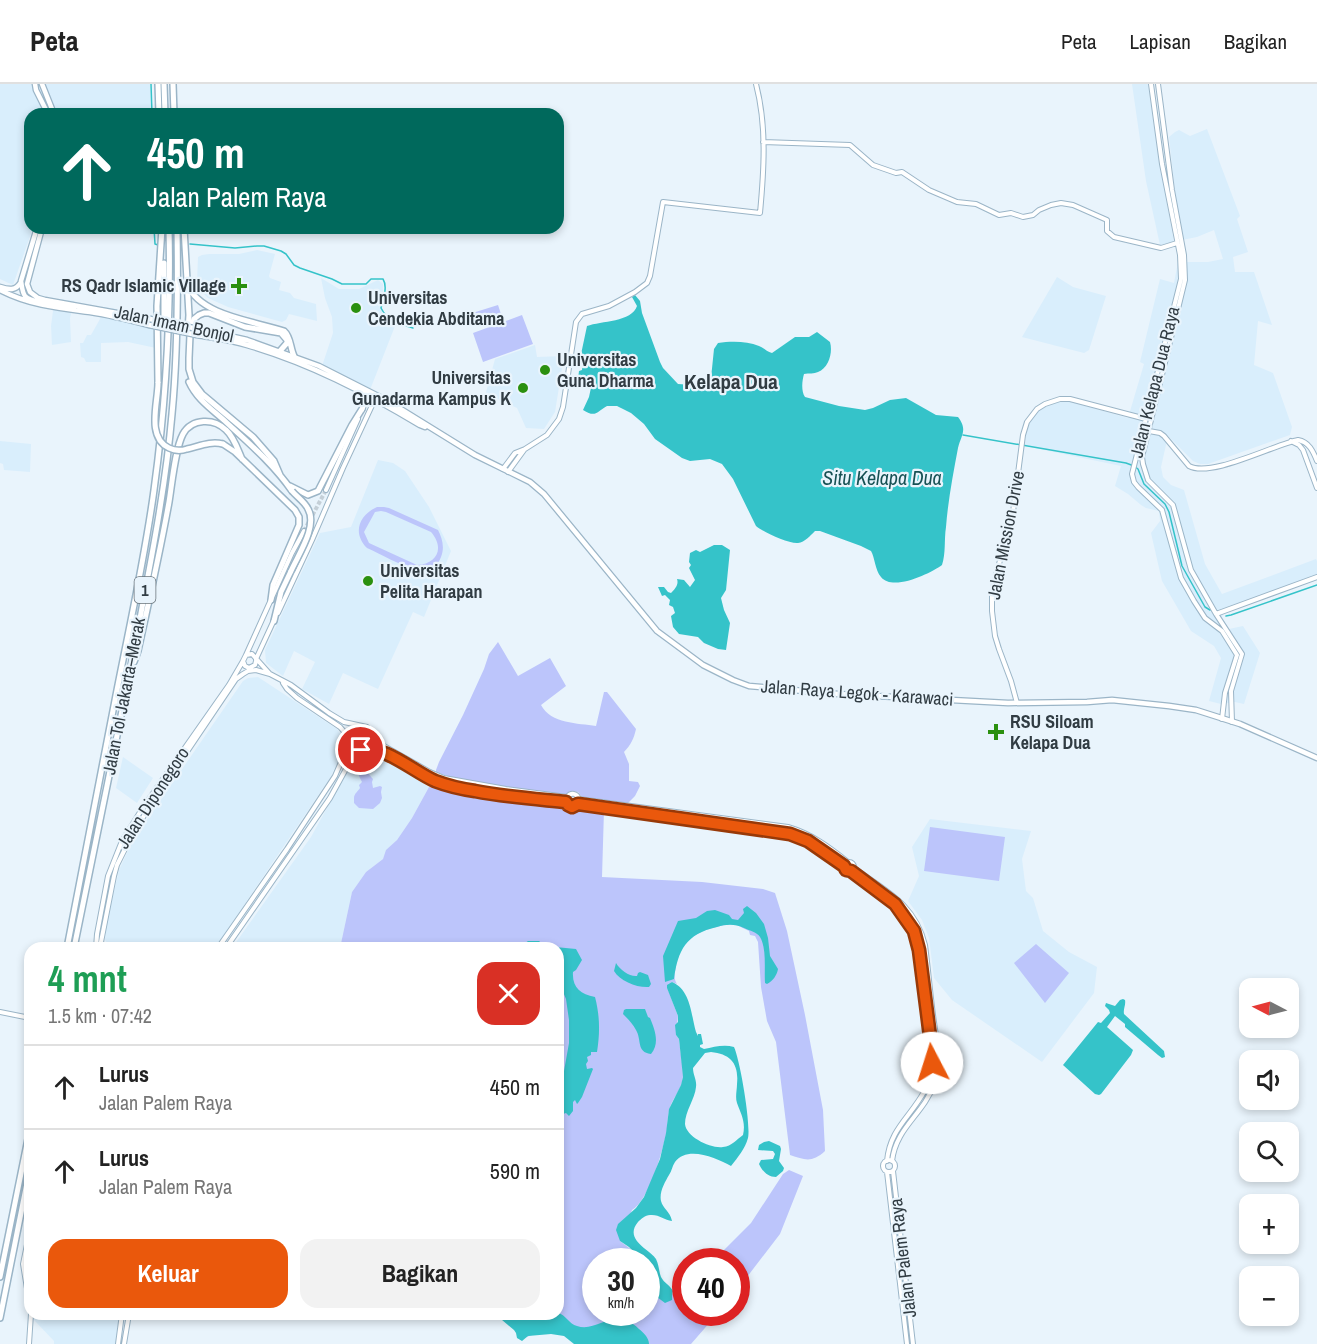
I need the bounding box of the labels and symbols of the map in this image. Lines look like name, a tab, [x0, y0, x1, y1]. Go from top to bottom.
place label: RS Qadr Islamic Village	[61, 273, 226, 298]
marker: RS Qadr Islamic Village	[230, 277, 248, 295]
place label: Universitas Cendekia Abditama	[368, 285, 505, 331]
street label: Jalan Imam Bonjol	[112, 299, 236, 348]
marker: Universitas Cendekia Abditama	[349, 301, 363, 315]
street label: Jalan Kelapa Dua Raya	[1124, 304, 1185, 460]
place label: Universitas Guna Dharma	[557, 347, 655, 393]
marker: Universitas Guna Dharma	[538, 363, 552, 377]
place label: Universitas Gunadarma Kampus K	[352, 365, 511, 411]
district label: Kelapa Dua	[684, 367, 778, 396]
marker: Universitas Gunadarma Kampus K	[516, 381, 530, 395]
water label: Situ Kelapa Dua	[822, 464, 942, 491]
street label: Jalan Mission Drive	[981, 468, 1030, 601]
place label: Universitas Pelita Harapan	[380, 558, 483, 604]
marker: Universitas Pelita Harapan	[361, 574, 375, 588]
road number: 1	[134, 577, 156, 603]
street label: Jalan Tol Jakarta–Merak	[96, 615, 151, 777]
street label: Jalan Raya Legok - Karawaci	[760, 673, 954, 712]
place label: RSU Siloam Kelapa Dua	[1010, 709, 1094, 755]
marker: RSU Siloam Kelapa Dua	[987, 723, 1005, 741]
pin	[335, 724, 386, 775]
street label: Jalan Diponegoro	[110, 742, 195, 853]
north arrow	[1239, 978, 1299, 1038]
position arrow	[900, 1031, 964, 1095]
street label: Jalan Palem Raya	[883, 1197, 922, 1319]
speed limit sign: 40	[672, 1248, 750, 1326]

